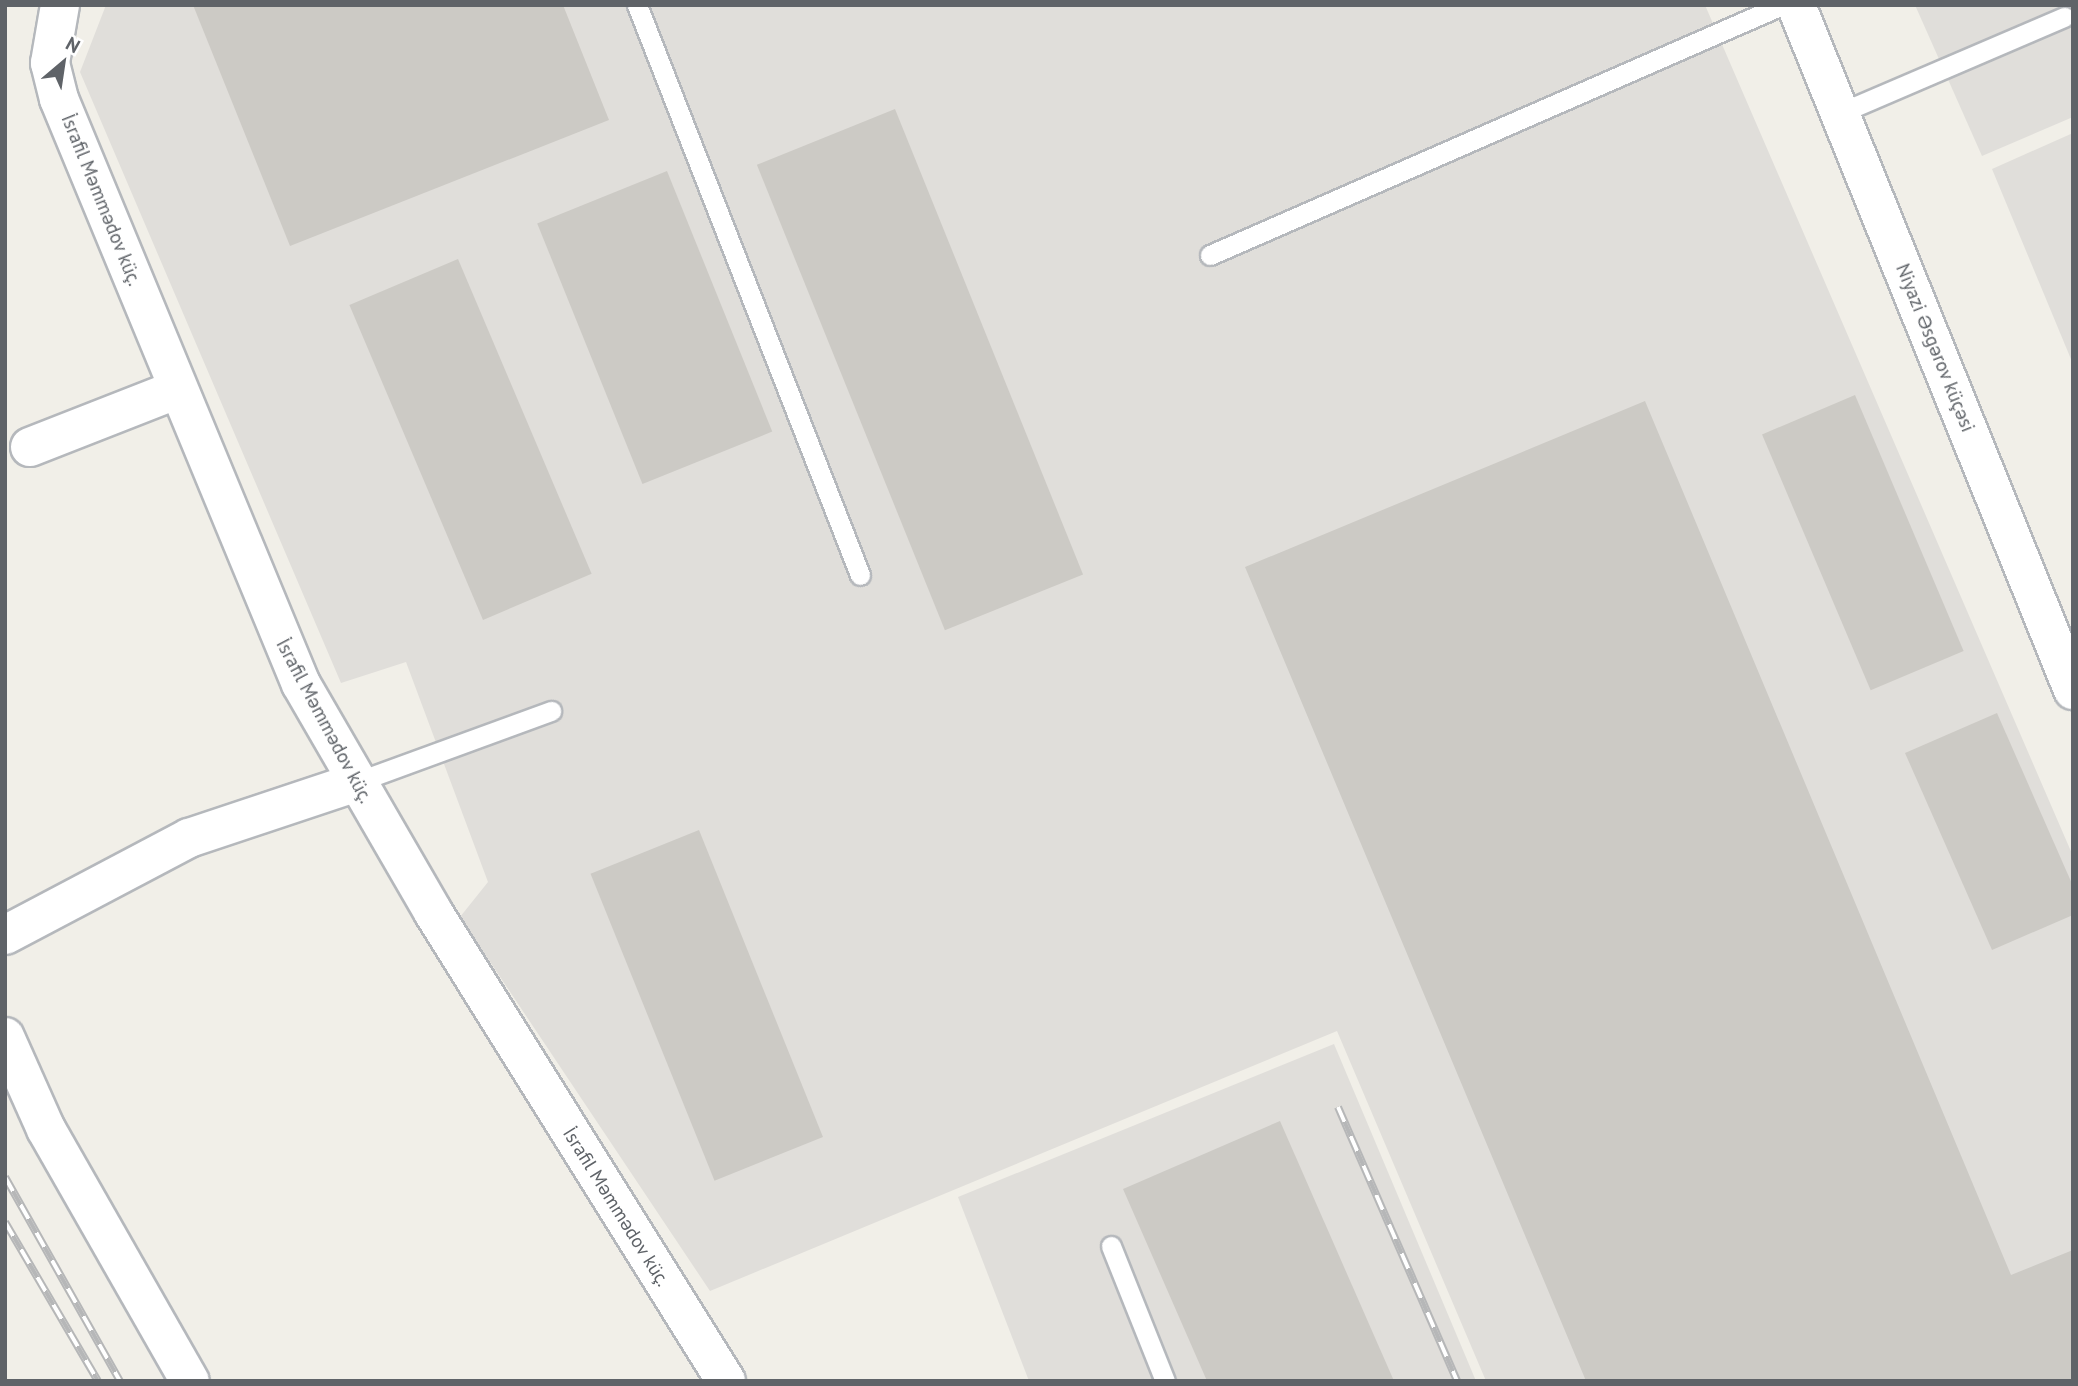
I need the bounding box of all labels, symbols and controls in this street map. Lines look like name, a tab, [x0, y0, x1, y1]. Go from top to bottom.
north arrow	[28, 28, 98, 98]
text: N	[62, 31, 84, 58]
street label: İsrafil Məmmədov küç.	[56, 111, 146, 289]
street label: Niyazi Əsgərov küçəsi	[1891, 260, 1979, 436]
street label: İsrafil Məmmədov küç.	[271, 635, 377, 807]
street label: İsrafil Məmmədov küç.	[558, 1123, 674, 1291]

